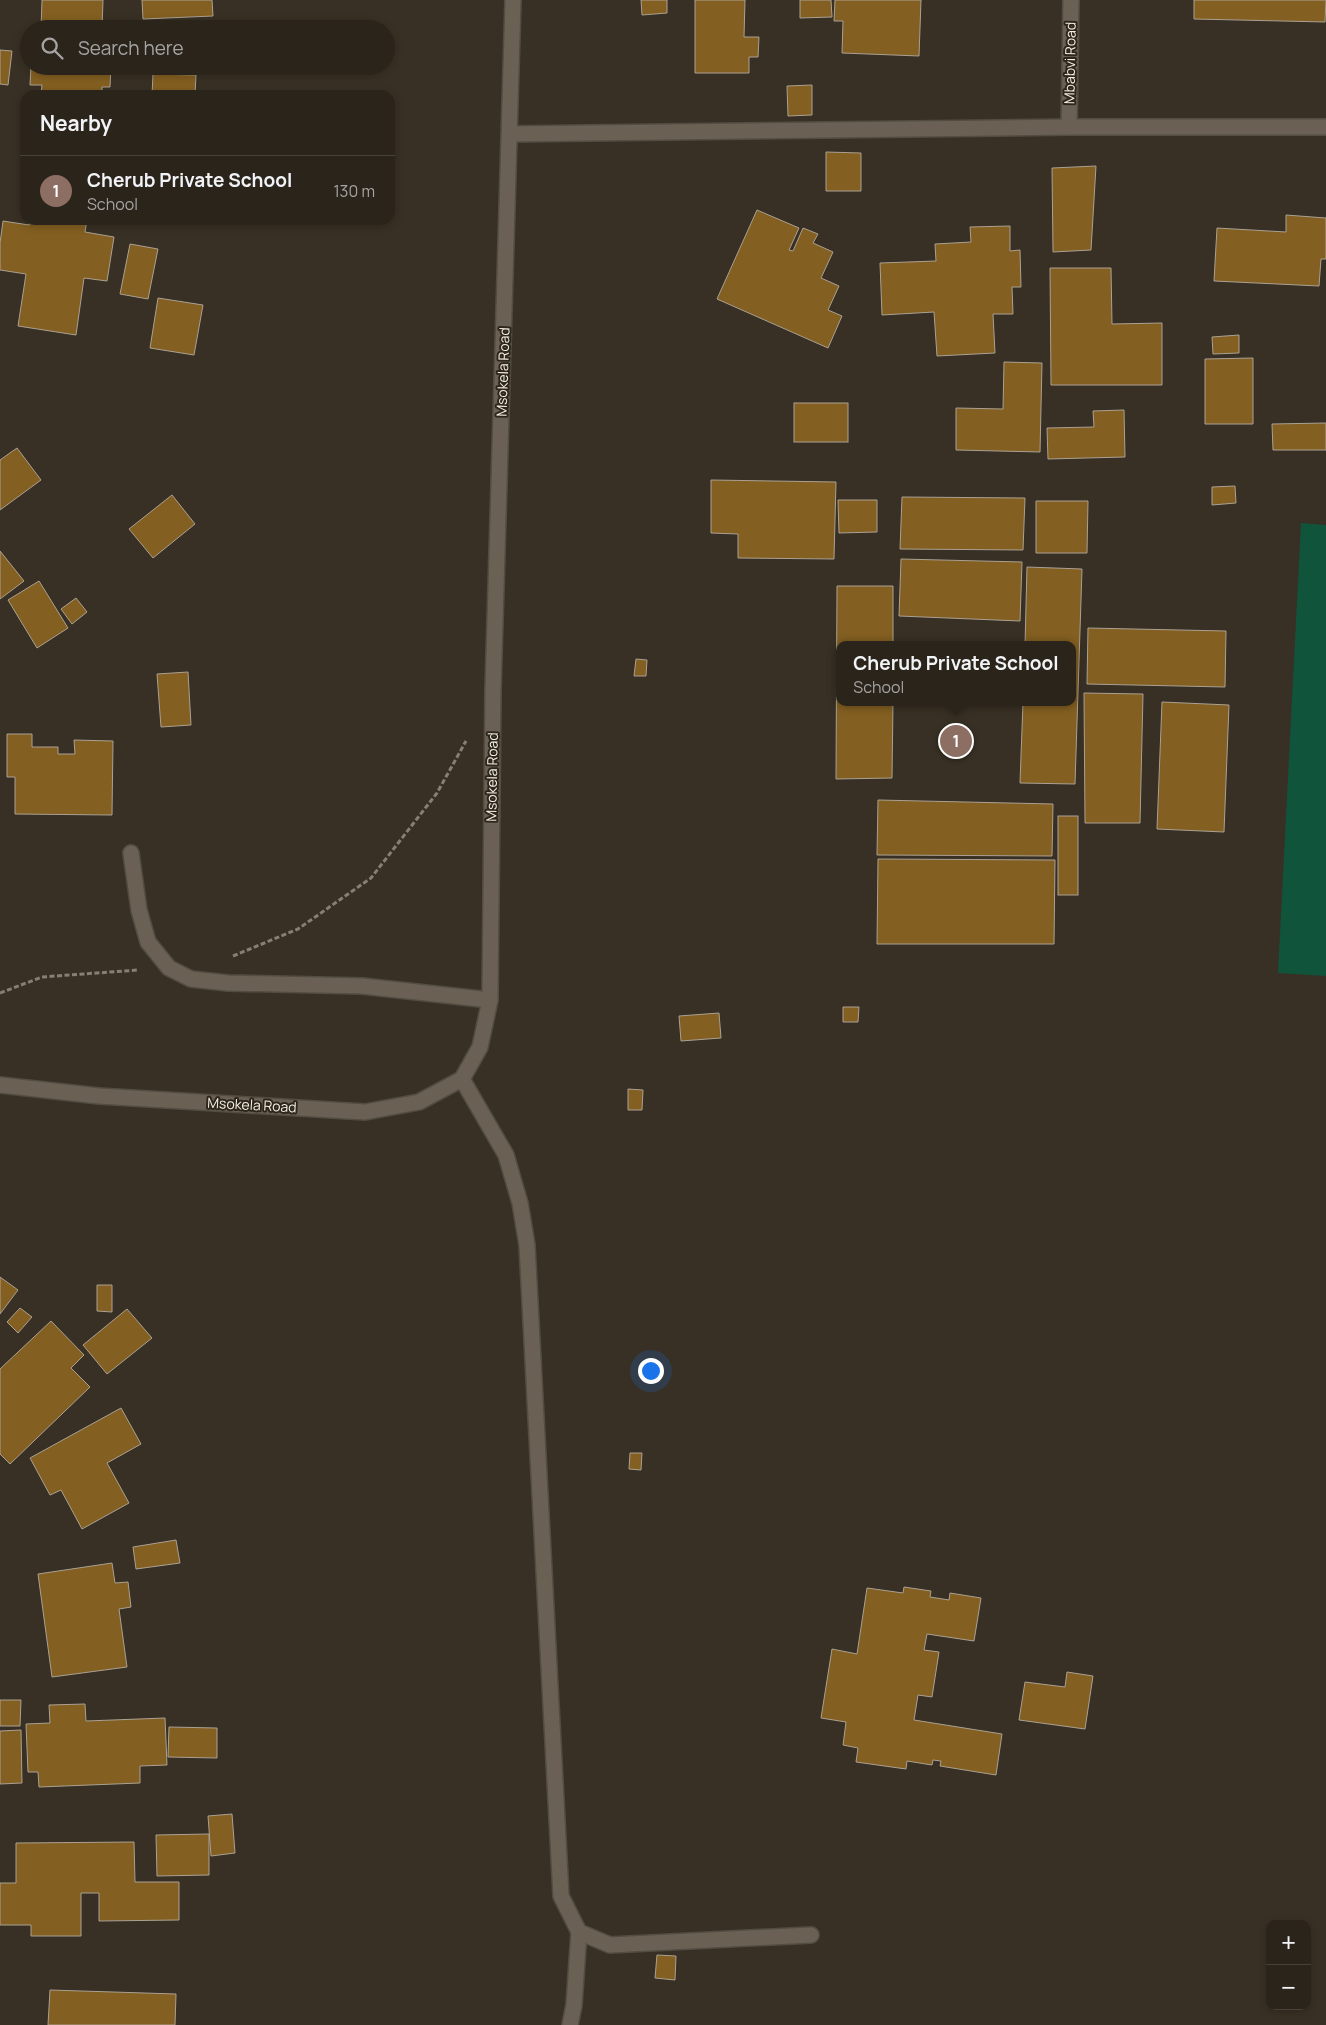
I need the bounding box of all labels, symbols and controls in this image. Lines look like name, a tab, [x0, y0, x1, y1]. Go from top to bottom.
search box	[20, 20, 395, 75]
street label: Mbabvi Road	[1059, 22, 1080, 104]
icon: search	[38, 34, 66, 62]
text: Search here	[78, 35, 184, 61]
text: Nearby	[40, 109, 112, 137]
text: Cherub Private School	[87, 167, 292, 193]
text: 1	[52, 180, 60, 202]
text: 130 m	[333, 180, 375, 202]
text: School	[87, 193, 138, 215]
street label: Msokela Road	[491, 327, 514, 417]
popup	[836, 641, 1076, 706]
text: Cherub Private School	[853, 650, 1059, 676]
text: School	[853, 676, 904, 698]
pin: 1	[940, 722, 972, 760]
street label: Msokela Road	[481, 732, 502, 822]
street label: Msokela Road	[207, 1093, 297, 1116]
your location	[638, 1358, 664, 1384]
map controls	[1266, 1920, 1311, 2010]
button: +	[1266, 1920, 1311, 1965]
button: −	[1266, 1965, 1311, 2010]

